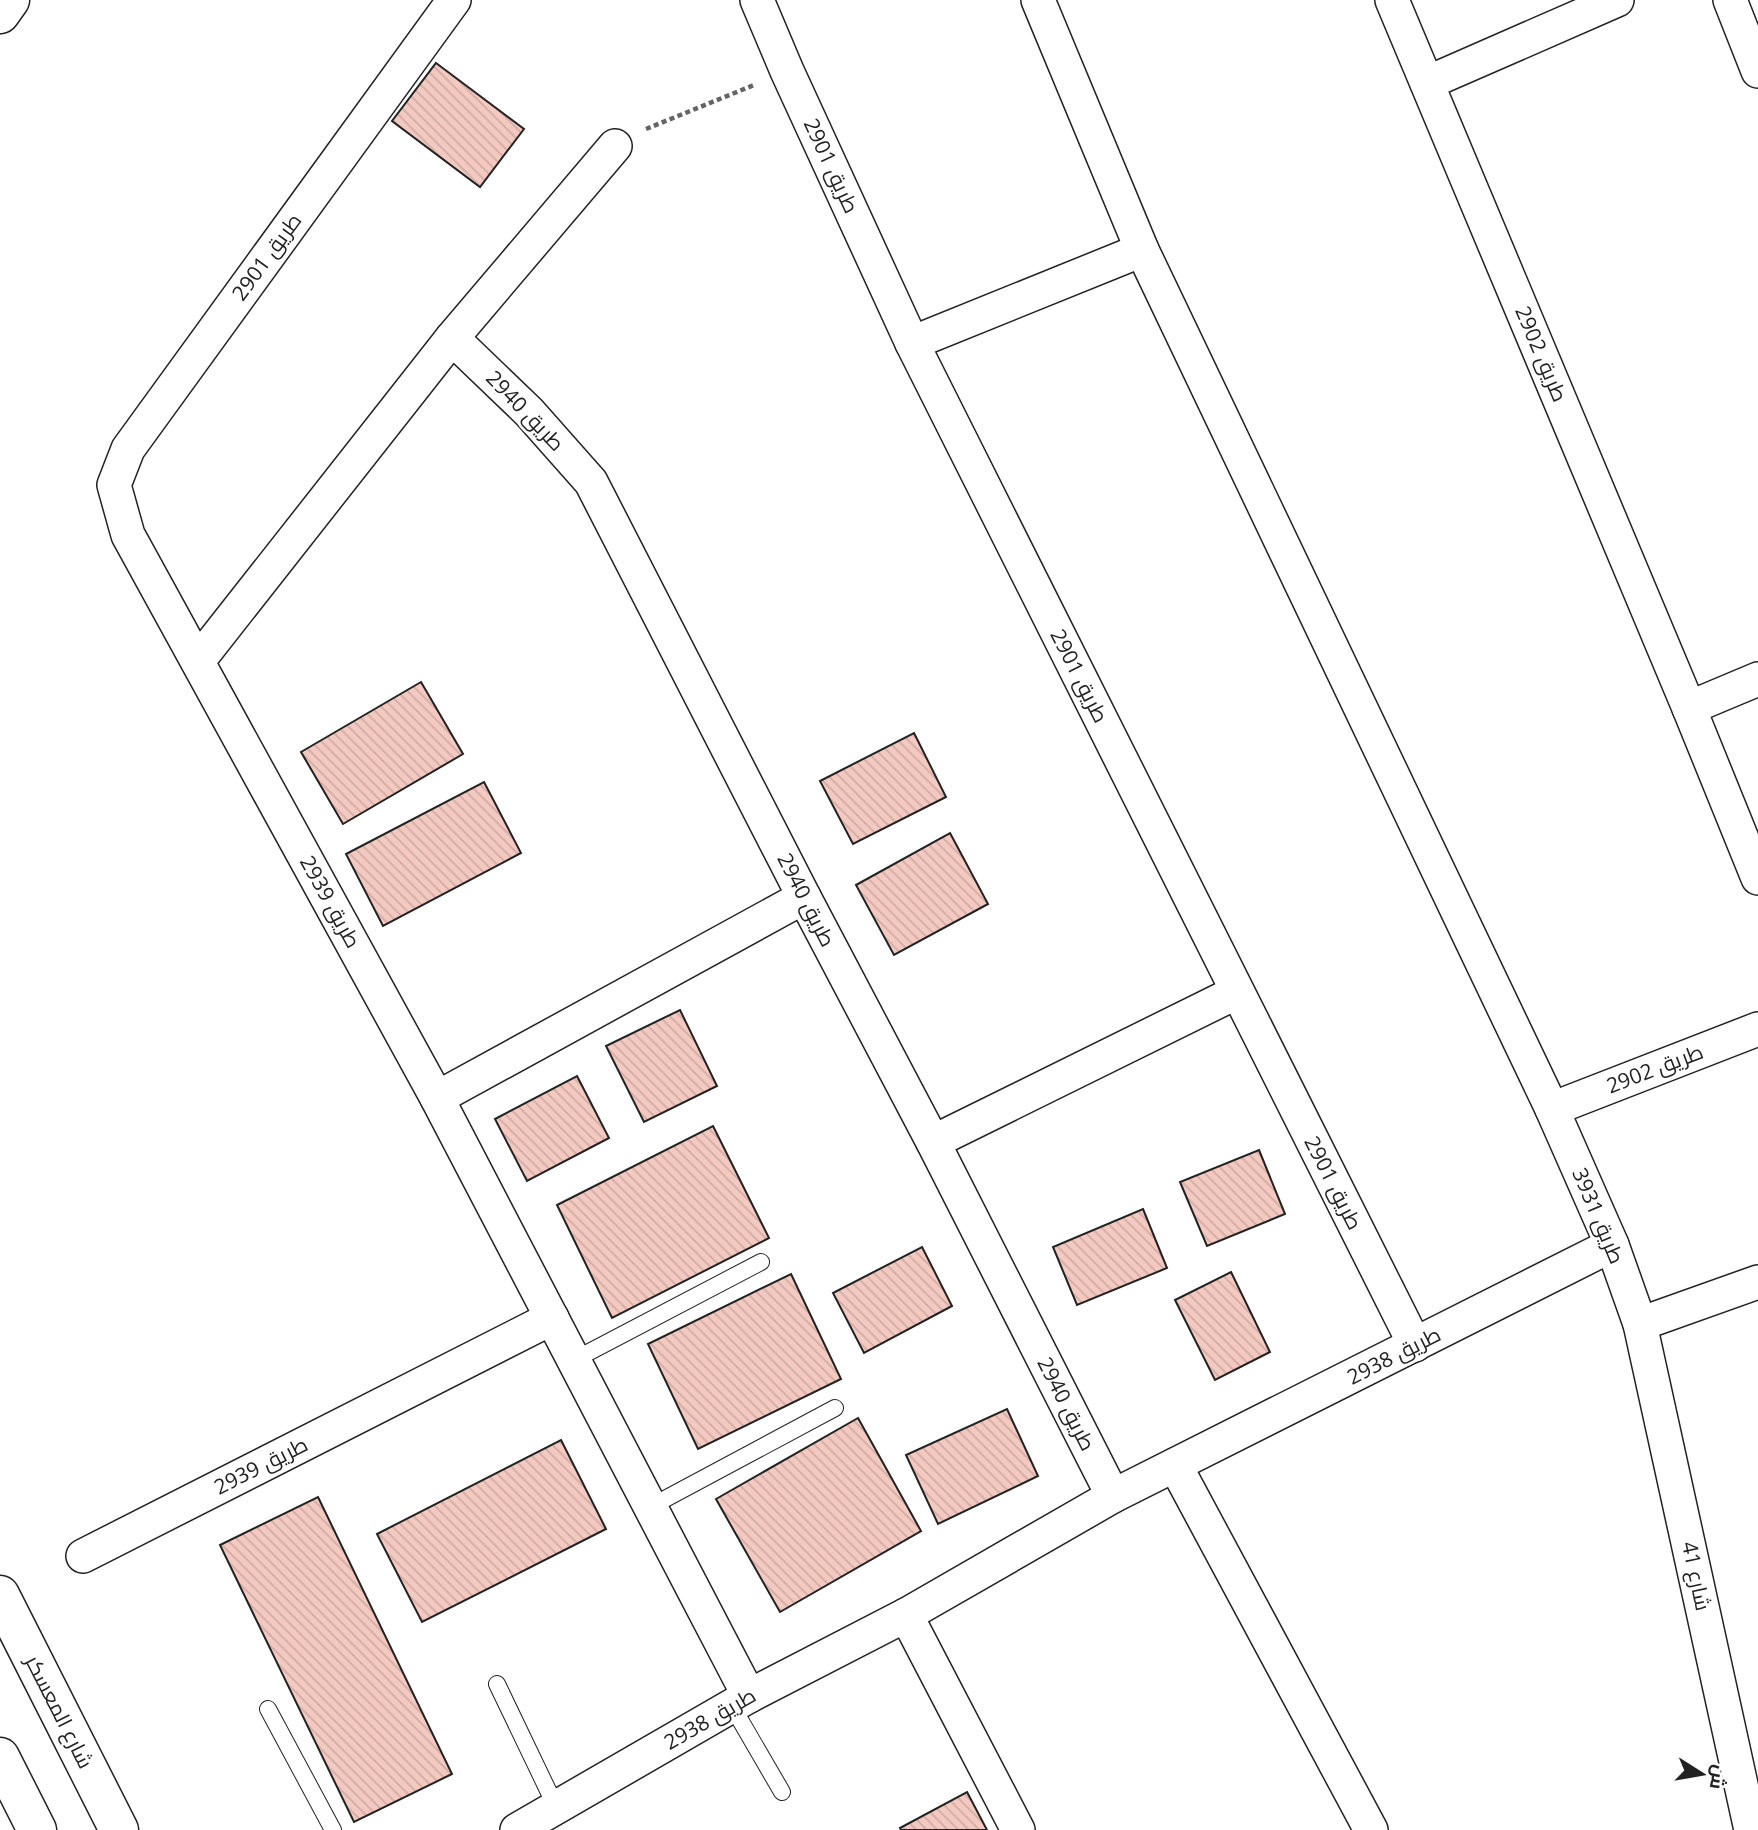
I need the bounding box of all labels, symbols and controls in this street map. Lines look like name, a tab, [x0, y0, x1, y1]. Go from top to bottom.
street label: طريق 2901	[798, 114, 866, 217]
street label: طريق 2901	[225, 207, 307, 306]
street label: طريق 2902	[1509, 301, 1575, 406]
street label: طريق 2940	[480, 364, 571, 457]
street label: طريق 2901	[1044, 624, 1115, 727]
street label: طريق 2940	[771, 848, 842, 951]
street label: طريق 2939	[294, 850, 368, 953]
street label: طريق 2902	[1602, 1037, 1707, 1099]
street label: طريق 2901	[1298, 1131, 1369, 1234]
street label: طريق 3931	[1566, 1163, 1632, 1268]
street label: طريق 2938	[1342, 1320, 1445, 1391]
street label: طريق 2940	[1031, 1352, 1102, 1455]
street label: طريق 2939	[209, 1430, 312, 1501]
street label: شارع 41	[1675, 1539, 1718, 1613]
street label: شارع المعسكر	[18, 1649, 100, 1773]
street label: طريق 2938	[659, 1681, 760, 1756]
north arrow	[1667, 1739, 1737, 1809]
text: ش	[1704, 1763, 1734, 1792]

